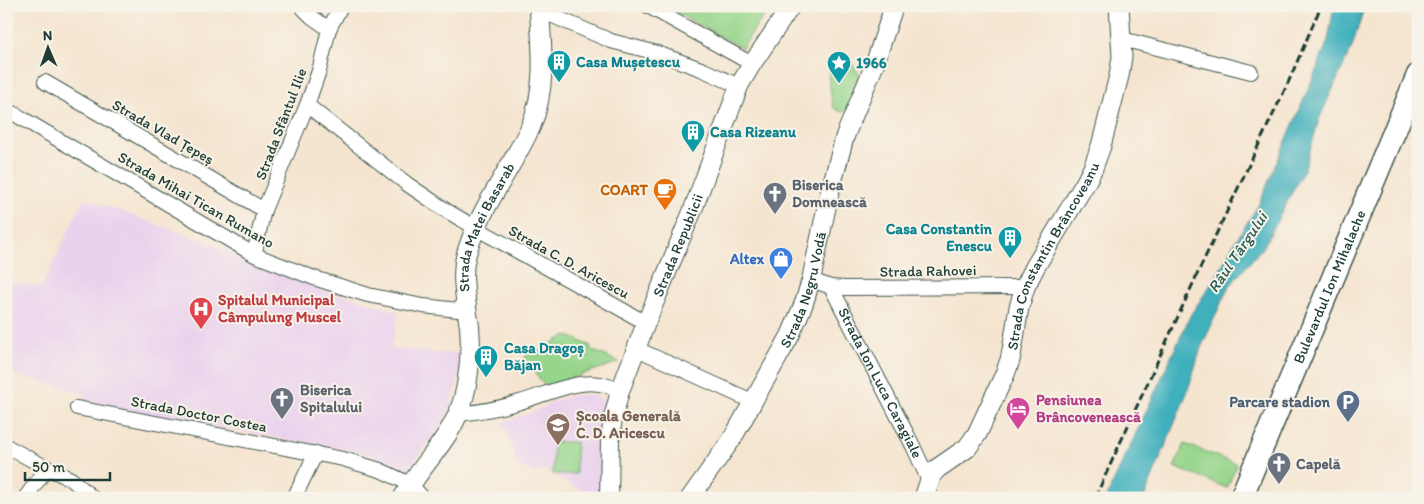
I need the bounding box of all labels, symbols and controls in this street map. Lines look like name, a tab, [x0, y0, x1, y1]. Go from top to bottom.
north arrow	[22, 22, 72, 72]
text: N	[43, 27, 53, 44]
building icon: Casa Mușetescu	[546, 49, 572, 83]
place icon: 1966	[826, 50, 852, 84]
place label: Casa Mușetescu	[576, 53, 681, 72]
place label: 1966	[856, 54, 887, 72]
street label: Strada Sfântul Ilie	[251, 66, 311, 182]
street label: Strada Vlad Țepeș	[109, 96, 217, 169]
building icon: Casa Rizeanu	[680, 119, 706, 153]
place label: Casa Rizeanu	[710, 123, 797, 141]
street label: Strada Mihai Tican Rumano	[115, 148, 277, 252]
street label: Strada Matei Basarab	[455, 159, 519, 293]
street label: Strada Constantin Brâncoveanu	[1003, 160, 1103, 352]
place label: Biserica Domnească	[792, 176, 867, 211]
cafe icon: COART	[652, 177, 678, 211]
place label: COART	[600, 181, 649, 199]
church icon: Biserica Domnească	[762, 181, 788, 215]
street label: Strada Republicii	[649, 191, 707, 299]
water label: Râul Târgului	[1204, 207, 1272, 296]
street label: Bulevardul Ion Mihalache	[1289, 207, 1370, 366]
place label: Casa Constantin Enescu	[886, 220, 993, 255]
street label: Strada C. D. Aricescu	[506, 221, 633, 303]
building icon: Casa Constantin Enescu	[997, 225, 1023, 259]
street label: Strada Negru Vodă	[776, 230, 830, 351]
shop icon: Altex	[768, 246, 794, 280]
place label: Altex	[729, 250, 765, 268]
street label: Strada Rahovei	[879, 261, 977, 281]
place label: Spitalul Municipal Câmpulung Muscel	[218, 291, 342, 327]
hospital icon: Spitalul Municipal Câmpulung Muscel	[188, 296, 214, 330]
street label: Strada Ion Luca Caragiale	[834, 304, 926, 461]
place label: Casa Dragoș Băjan	[504, 339, 584, 375]
building icon: Casa Dragoș Băjan	[473, 344, 499, 378]
place label: Biserica Spitalului	[300, 381, 362, 417]
church icon: Biserica Spitalului	[269, 386, 295, 420]
parking icon: Parcare stadion	[1335, 389, 1361, 423]
place label: Pensiunea Brâncovenească	[1036, 391, 1141, 426]
street label: Strada Doctor Costea	[129, 392, 269, 436]
place label: Parcare stadion	[1229, 393, 1331, 411]
hotel icon: Pensiunea Brâncovenească	[1005, 396, 1031, 430]
place label: Școala Generală C. D. Aricescu	[576, 407, 681, 442]
school or university icon: Școala Generală C. D. Aricescu	[545, 412, 571, 446]
scale bar	[25, 449, 110, 481]
church icon: Capelă	[1266, 451, 1292, 485]
place label: Capelă	[1296, 455, 1341, 474]
text: 50 m	[32, 458, 65, 476]

